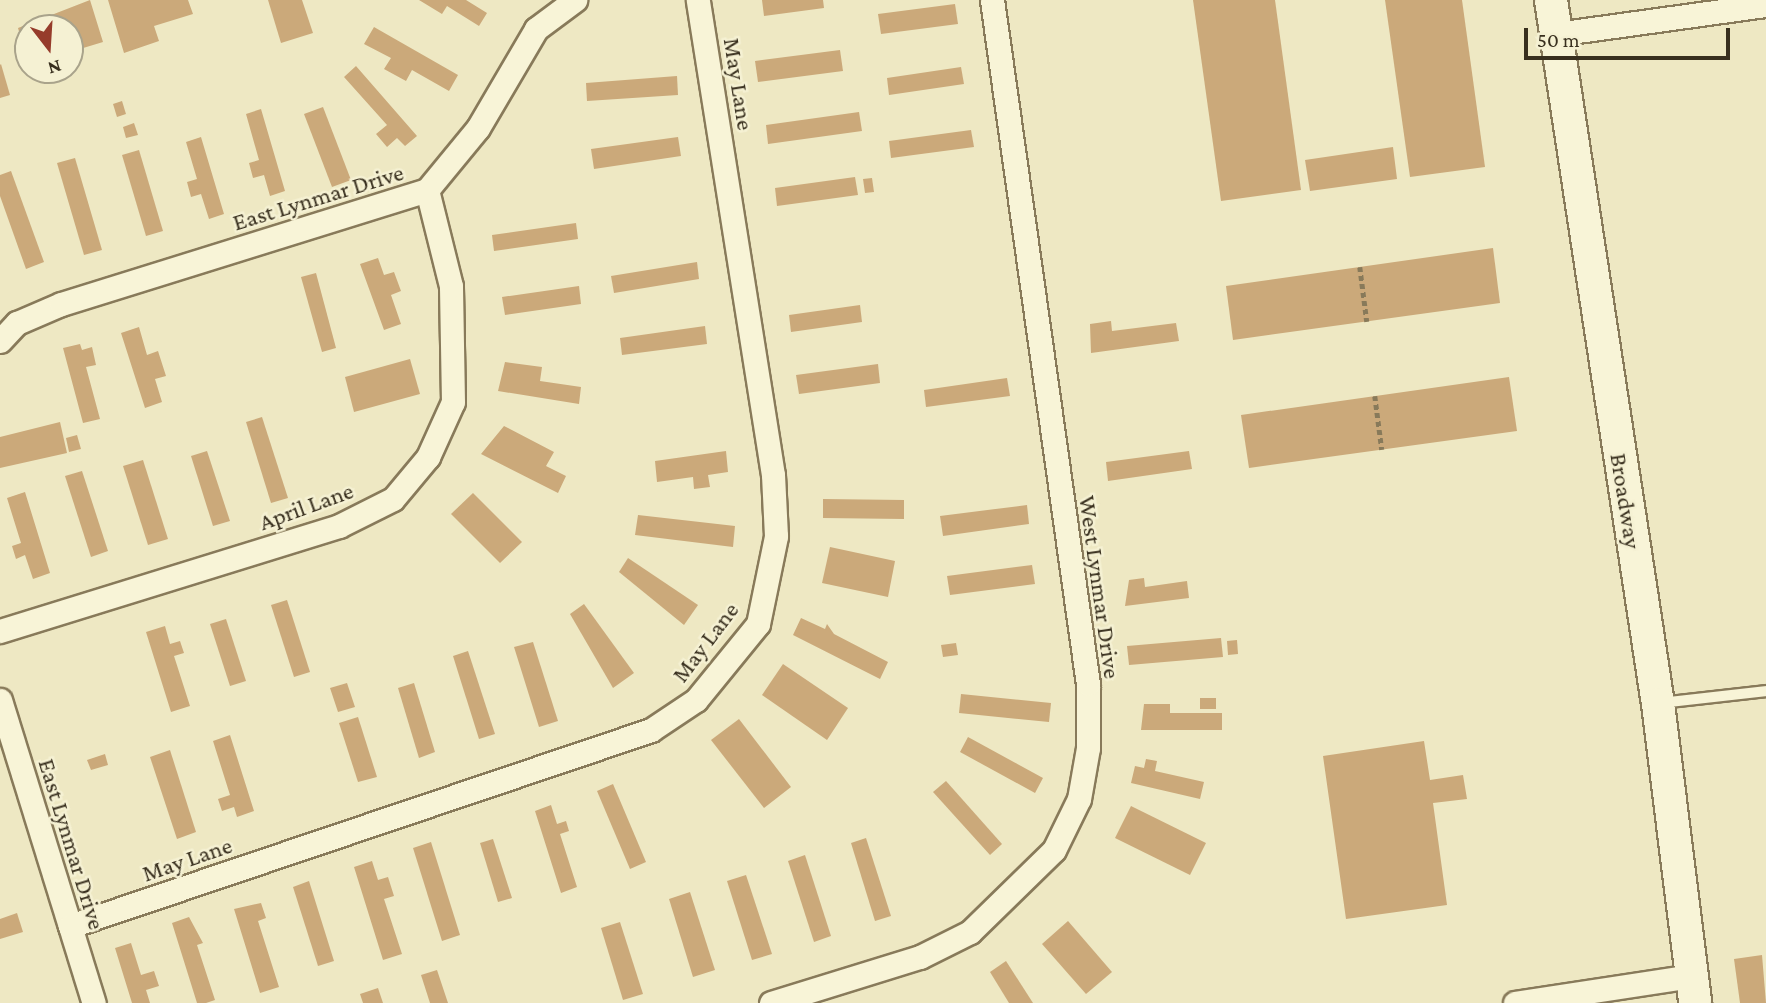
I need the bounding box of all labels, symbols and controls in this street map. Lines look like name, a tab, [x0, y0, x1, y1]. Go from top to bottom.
north arrow	[14, 14, 84, 84]
scale bar	[1528, 14, 1734, 58]
text: 50 m	[1537, 28, 1580, 52]
street label: May Lane	[718, 36, 760, 132]
text: N	[45, 56, 64, 80]
street label: East Lynmar Drive	[229, 157, 407, 237]
street label: Broadway	[1604, 451, 1648, 551]
street label: April Lane	[255, 476, 357, 536]
street label: West Lynmar Drive	[1073, 494, 1127, 680]
street label: May Lane	[666, 596, 744, 688]
street label: East Lynmar Drive	[32, 755, 112, 933]
street label: May Lane	[138, 830, 236, 888]

